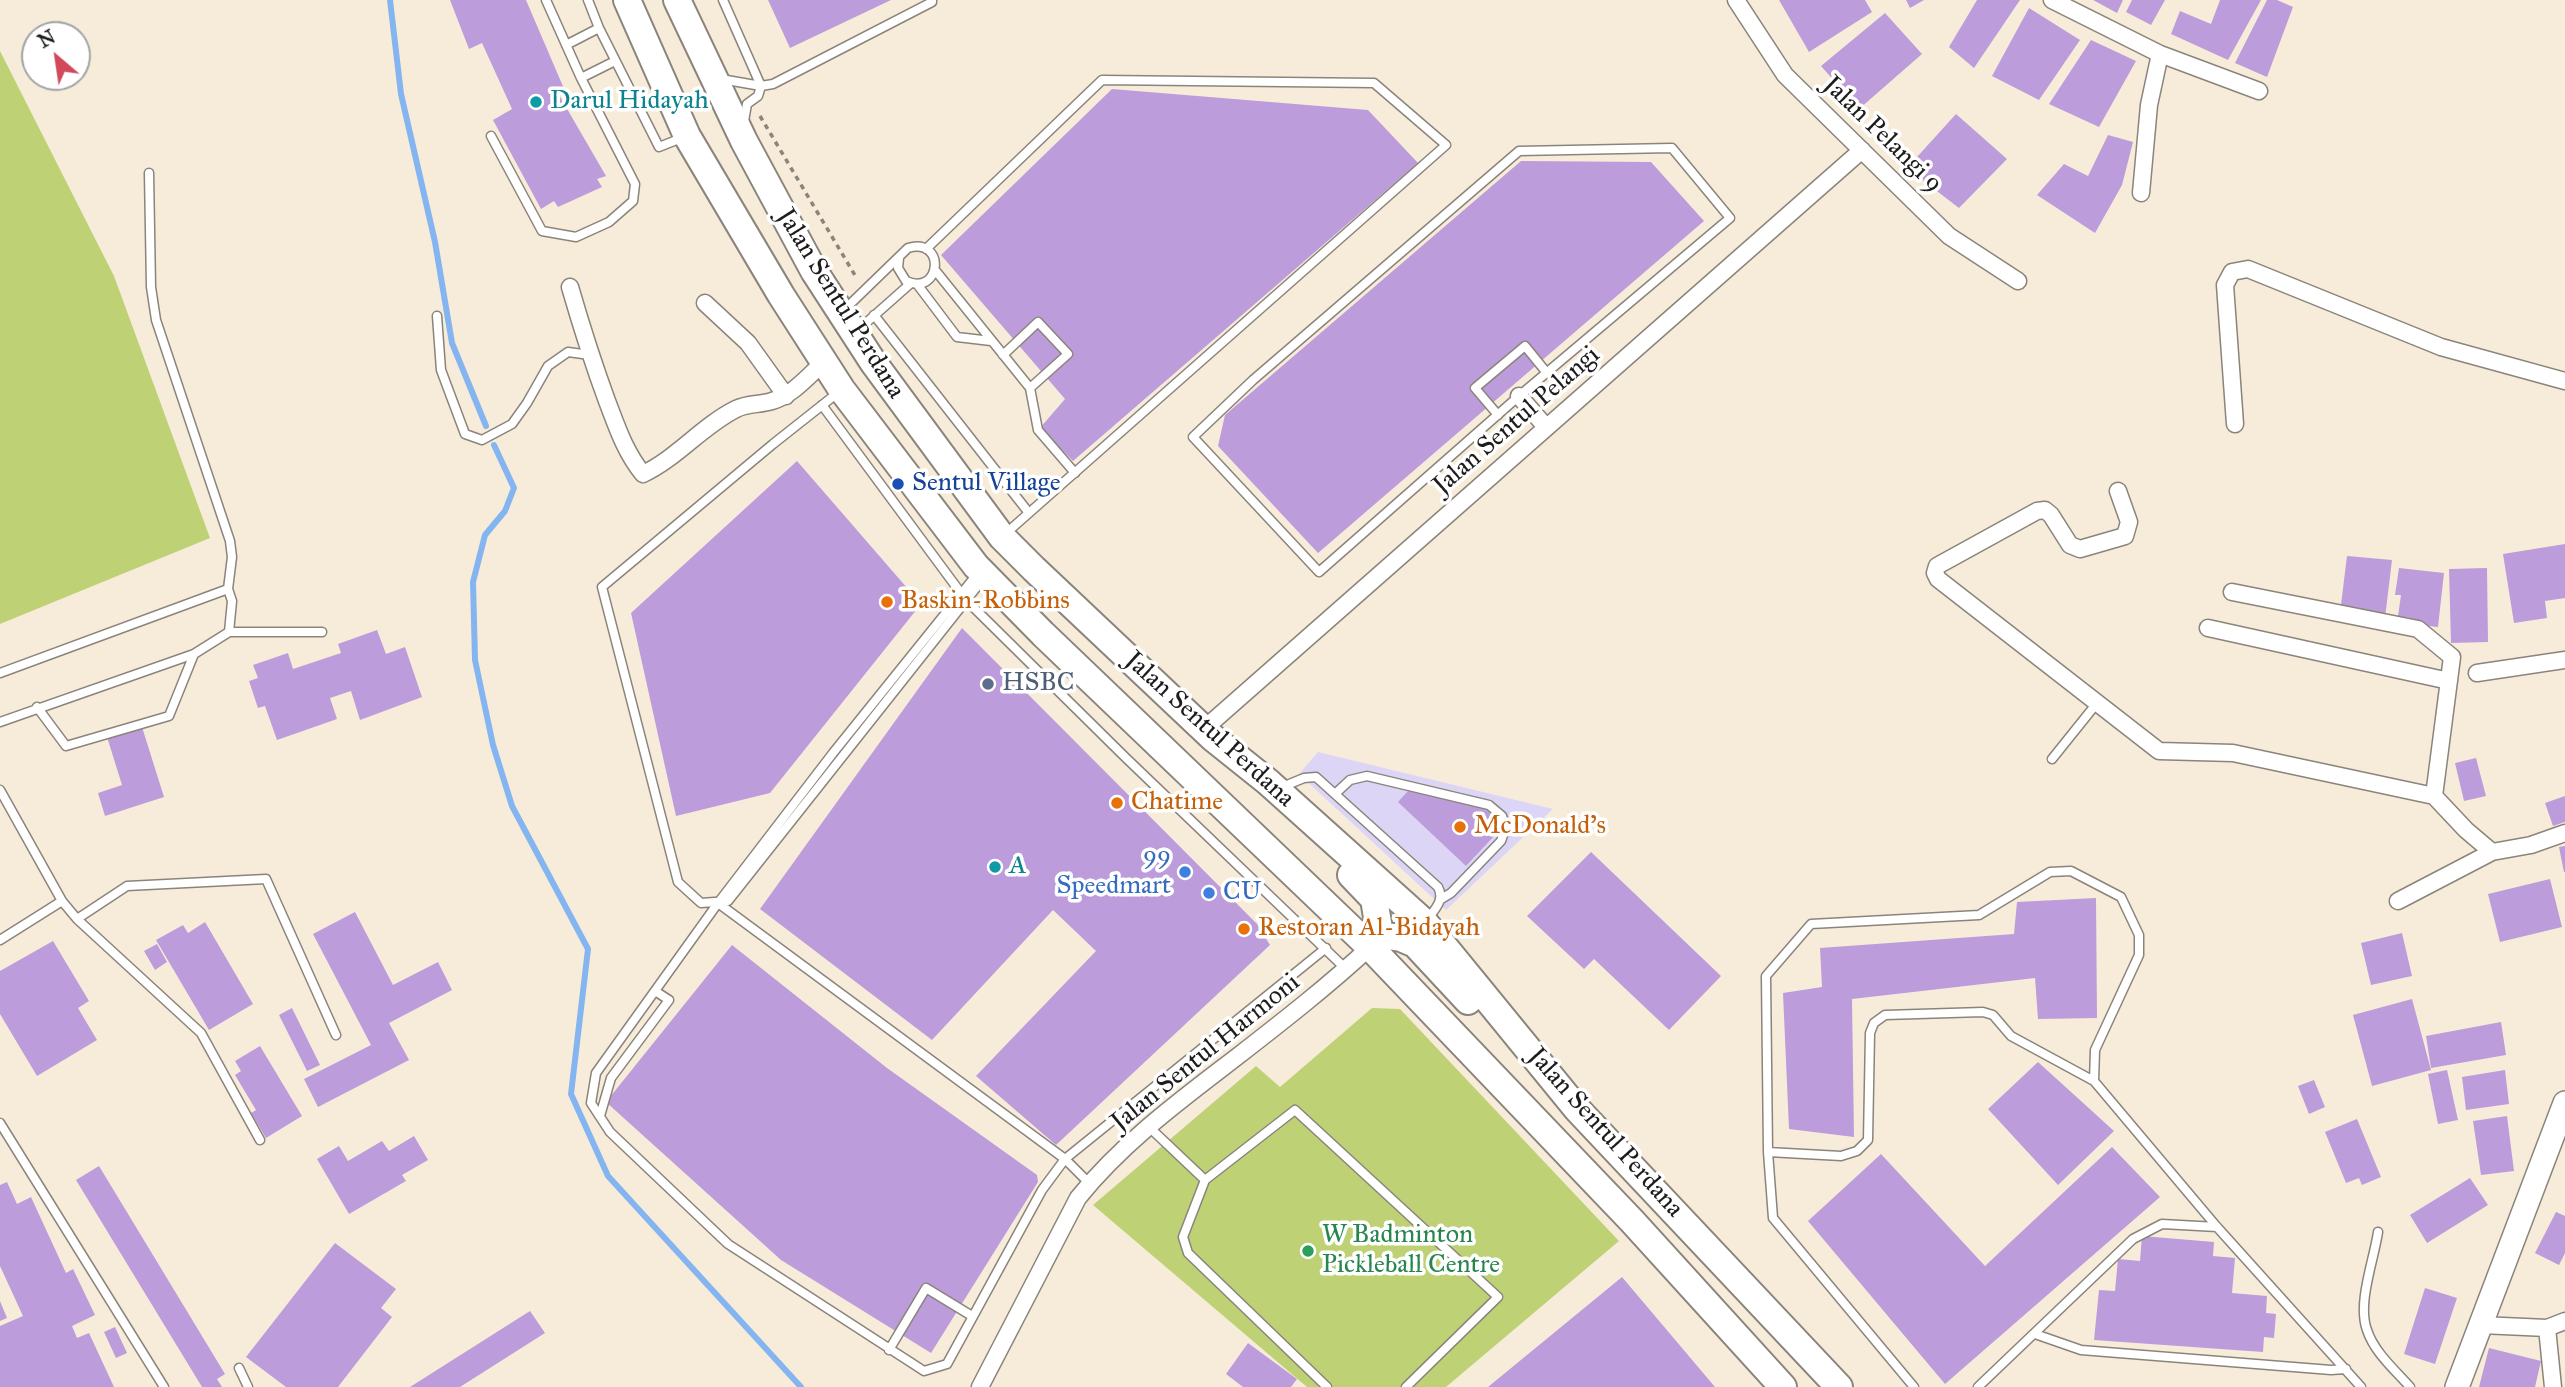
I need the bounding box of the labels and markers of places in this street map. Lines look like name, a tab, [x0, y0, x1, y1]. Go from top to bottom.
place label: Darul Hidayah	[550, 86, 709, 118]
marker: Darul Hidayah	[528, 94, 544, 110]
place label: Sentul Village	[912, 468, 1061, 500]
marker: Sentul Village	[890, 476, 906, 492]
place label: Baskin-Robbins	[901, 586, 1070, 618]
marker: Baskin-Robbins	[879, 594, 895, 610]
place label: HSBC	[1002, 668, 1074, 700]
marker: HSBC	[980, 676, 996, 692]
place label: Chatime	[1131, 787, 1223, 819]
marker: Chatime	[1109, 795, 1125, 811]
place label: McDonald's	[1474, 811, 1606, 843]
marker: McDonald's	[1452, 819, 1468, 835]
place label: 99 Speedmart	[1057, 841, 1171, 903]
place label: A	[1009, 851, 1027, 883]
marker: A	[987, 859, 1003, 875]
marker: 99 Speedmart	[1177, 864, 1193, 880]
place label: CU	[1223, 877, 1261, 909]
marker: CU	[1201, 885, 1217, 901]
place label: Restoran Al-Bidayah	[1258, 913, 1480, 945]
marker: Restoran Al-Bidayah	[1236, 921, 1252, 937]
place label: W Badminton Pickleball Centre	[1322, 1220, 1500, 1282]
marker: W Badminton Pickleball Centre	[1300, 1243, 1316, 1259]

